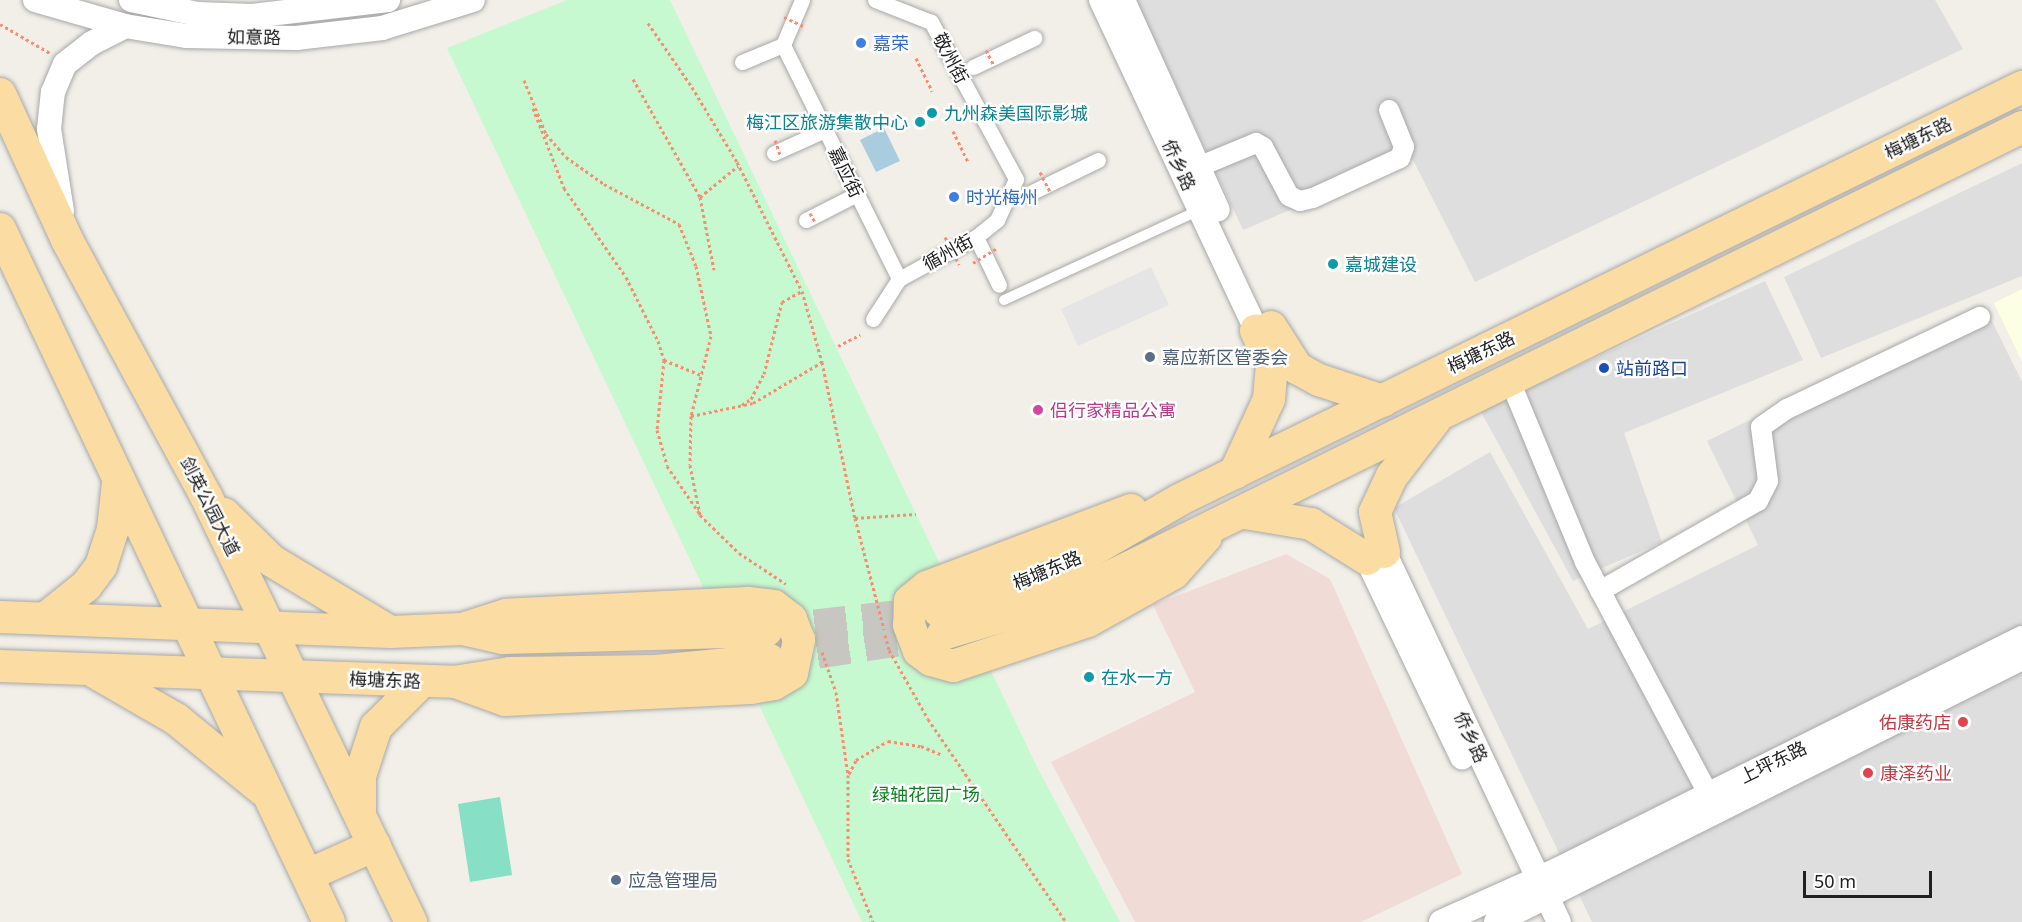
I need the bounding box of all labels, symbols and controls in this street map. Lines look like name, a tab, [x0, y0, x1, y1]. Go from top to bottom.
street label: 如意路	[227, 26, 281, 48]
street label: 敬州街	[929, 29, 973, 87]
place label: 嘉荣	[873, 32, 909, 54]
marker: 嘉荣	[854, 36, 868, 50]
place label: 九州森美国际影城	[944, 102, 1088, 124]
marker: 九州森美国际影城	[925, 106, 939, 120]
place label: 梅江区旅游集散中心	[746, 111, 908, 133]
street label: 梅塘东路	[1881, 113, 1955, 163]
marker: 梅江区旅游集散中心	[913, 115, 927, 129]
street label: 侨乡路	[1158, 136, 1200, 194]
street label: 嘉应街	[824, 143, 868, 201]
place label: 时光梅州	[966, 186, 1038, 208]
marker: 时光梅州	[947, 190, 961, 204]
street label: 循州街	[919, 229, 977, 275]
place label: 嘉城建设	[1345, 253, 1417, 275]
marker: 嘉城建设	[1326, 257, 1340, 271]
street label: 梅塘东路	[1444, 327, 1518, 377]
place label: 嘉应新区管委会	[1162, 346, 1288, 368]
marker: 嘉应新区管委会	[1143, 350, 1157, 364]
place label: 站前路口	[1616, 357, 1688, 379]
marker: 站前路口	[1597, 361, 1611, 375]
place label: 侣行家精品公寓	[1050, 399, 1176, 421]
marker: 侣行家精品公寓	[1031, 403, 1045, 417]
street label: 剑英公园大道	[176, 453, 244, 559]
street label: 梅塘东路	[1010, 546, 1084, 594]
place label: 在水一方	[1101, 666, 1173, 688]
street label: 梅塘东路	[349, 668, 421, 692]
marker: 在水一方	[1082, 670, 1096, 684]
street label: 侨乡路	[1450, 708, 1492, 766]
place label: 佑康药店	[1879, 711, 1951, 733]
marker: 佑康药店	[1956, 715, 1970, 729]
street label: 上坪东路	[1736, 737, 1810, 787]
place label: 康泽药业	[1880, 762, 1952, 784]
marker: 康泽药业	[1861, 766, 1875, 780]
park label: 绿轴花园广场	[872, 783, 980, 805]
scale bar	[1806, 859, 1935, 897]
place label: 应急管理局	[628, 869, 718, 891]
text: 50 m	[1814, 869, 1856, 893]
marker: 应急管理局	[609, 873, 623, 887]

